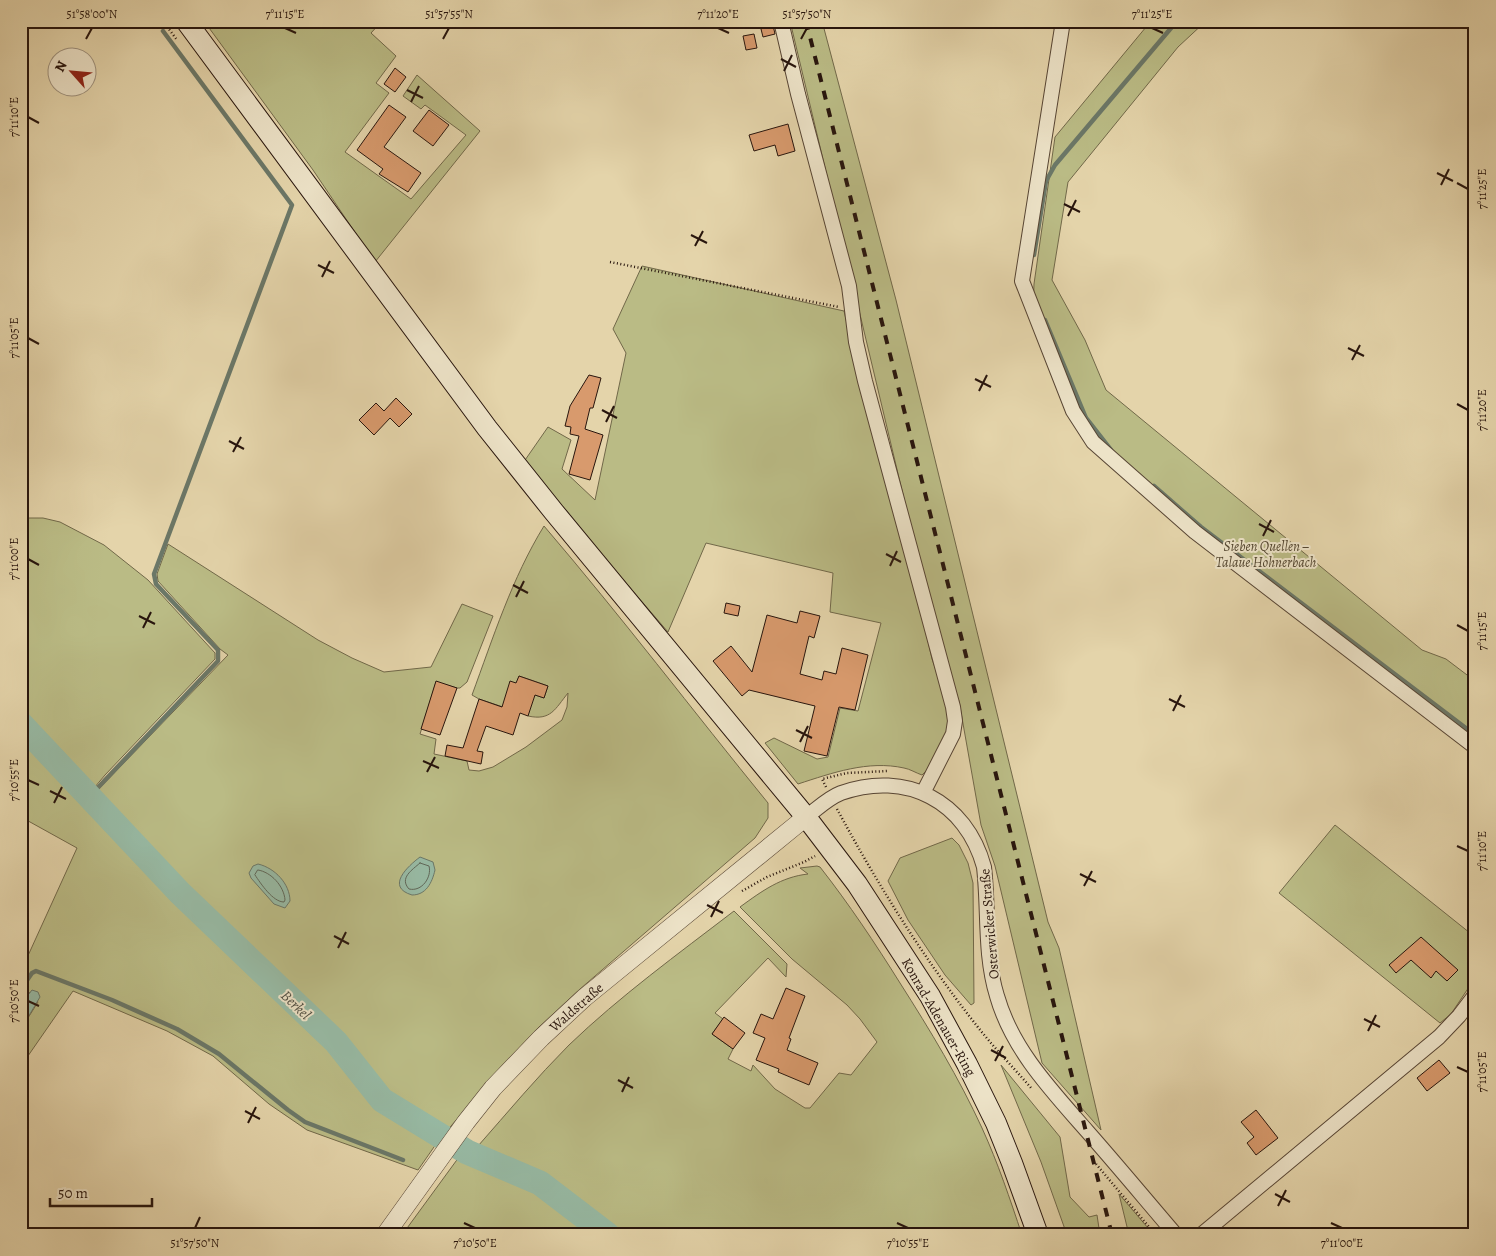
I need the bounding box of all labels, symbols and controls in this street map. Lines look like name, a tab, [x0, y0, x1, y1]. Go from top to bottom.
text: 51°58'00"N	[67, 6, 118, 22]
text: 7°11'15"E	[266, 6, 304, 22]
text: 51°57'55"N	[425, 6, 473, 22]
text: 7°11'20"E	[697, 6, 739, 22]
text: 51°57'50"N	[783, 6, 832, 22]
text: 7°11'25"E	[1132, 6, 1172, 22]
north arrow	[48, 48, 98, 98]
text: N	[50, 57, 72, 75]
text: 7°11'10"E	[6, 97, 22, 137]
text: 7°11'25"E	[1474, 169, 1490, 209]
text: 7°11'05"E	[6, 317, 22, 359]
text: 7°11'20"E	[1474, 389, 1490, 431]
park label: Sieben Quellen – Talaue Hohnerbach	[1216, 537, 1317, 572]
text: 7°11'00"E	[6, 538, 22, 580]
text: 7°11'15"E	[1474, 612, 1490, 650]
text: 7°10'55"E	[6, 759, 22, 801]
text: 7°11'10"E	[1474, 831, 1490, 871]
street label: Osterwicker Straße	[975, 868, 1004, 980]
street label: Konrad-Adenauer-Ring	[897, 955, 980, 1080]
text: 7°10'50"E	[6, 979, 22, 1023]
street label: Waldstraße	[544, 979, 607, 1037]
water label: Berkel	[277, 986, 316, 1024]
text: 7°11'05"E	[1474, 1051, 1490, 1093]
scale bar	[50, 1176, 152, 1208]
text: 50 m	[58, 1183, 88, 1203]
text: 51°57'50"N	[171, 1235, 220, 1251]
text: 7°10'50"E	[453, 1235, 497, 1251]
text: 7°10'55"E	[887, 1235, 929, 1251]
text: 7°11'00"E	[1321, 1235, 1363, 1251]

